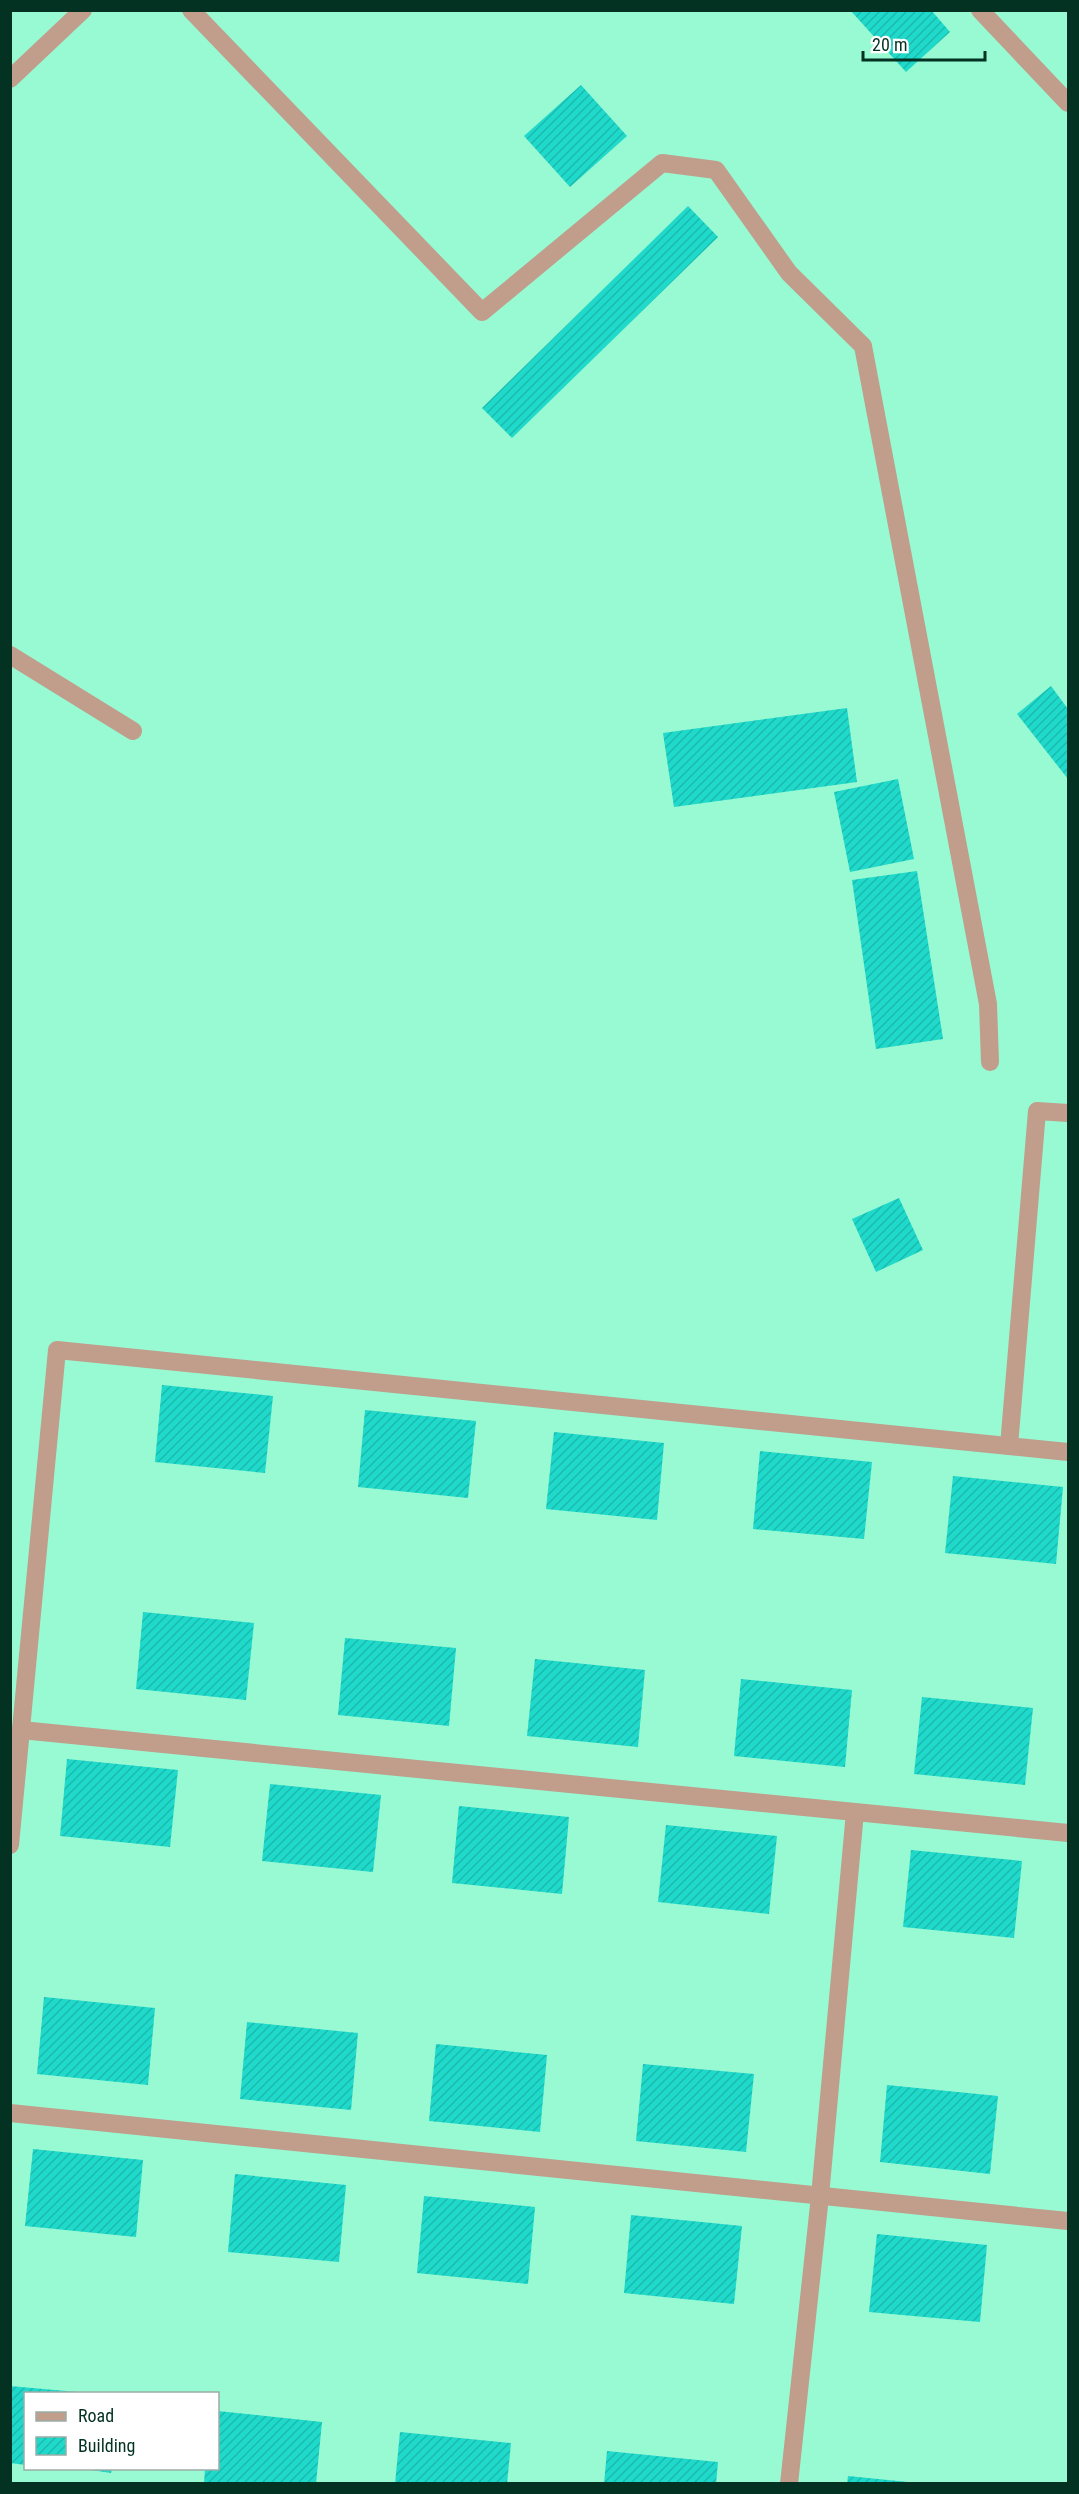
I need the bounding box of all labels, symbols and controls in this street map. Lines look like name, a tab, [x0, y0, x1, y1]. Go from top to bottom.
scale bar	[863, 24, 984, 62]
text: 20 m	[872, 34, 907, 55]
legend	[24, 2392, 219, 2470]
text: Road	[78, 2405, 114, 2426]
text: Building	[78, 2435, 135, 2456]

